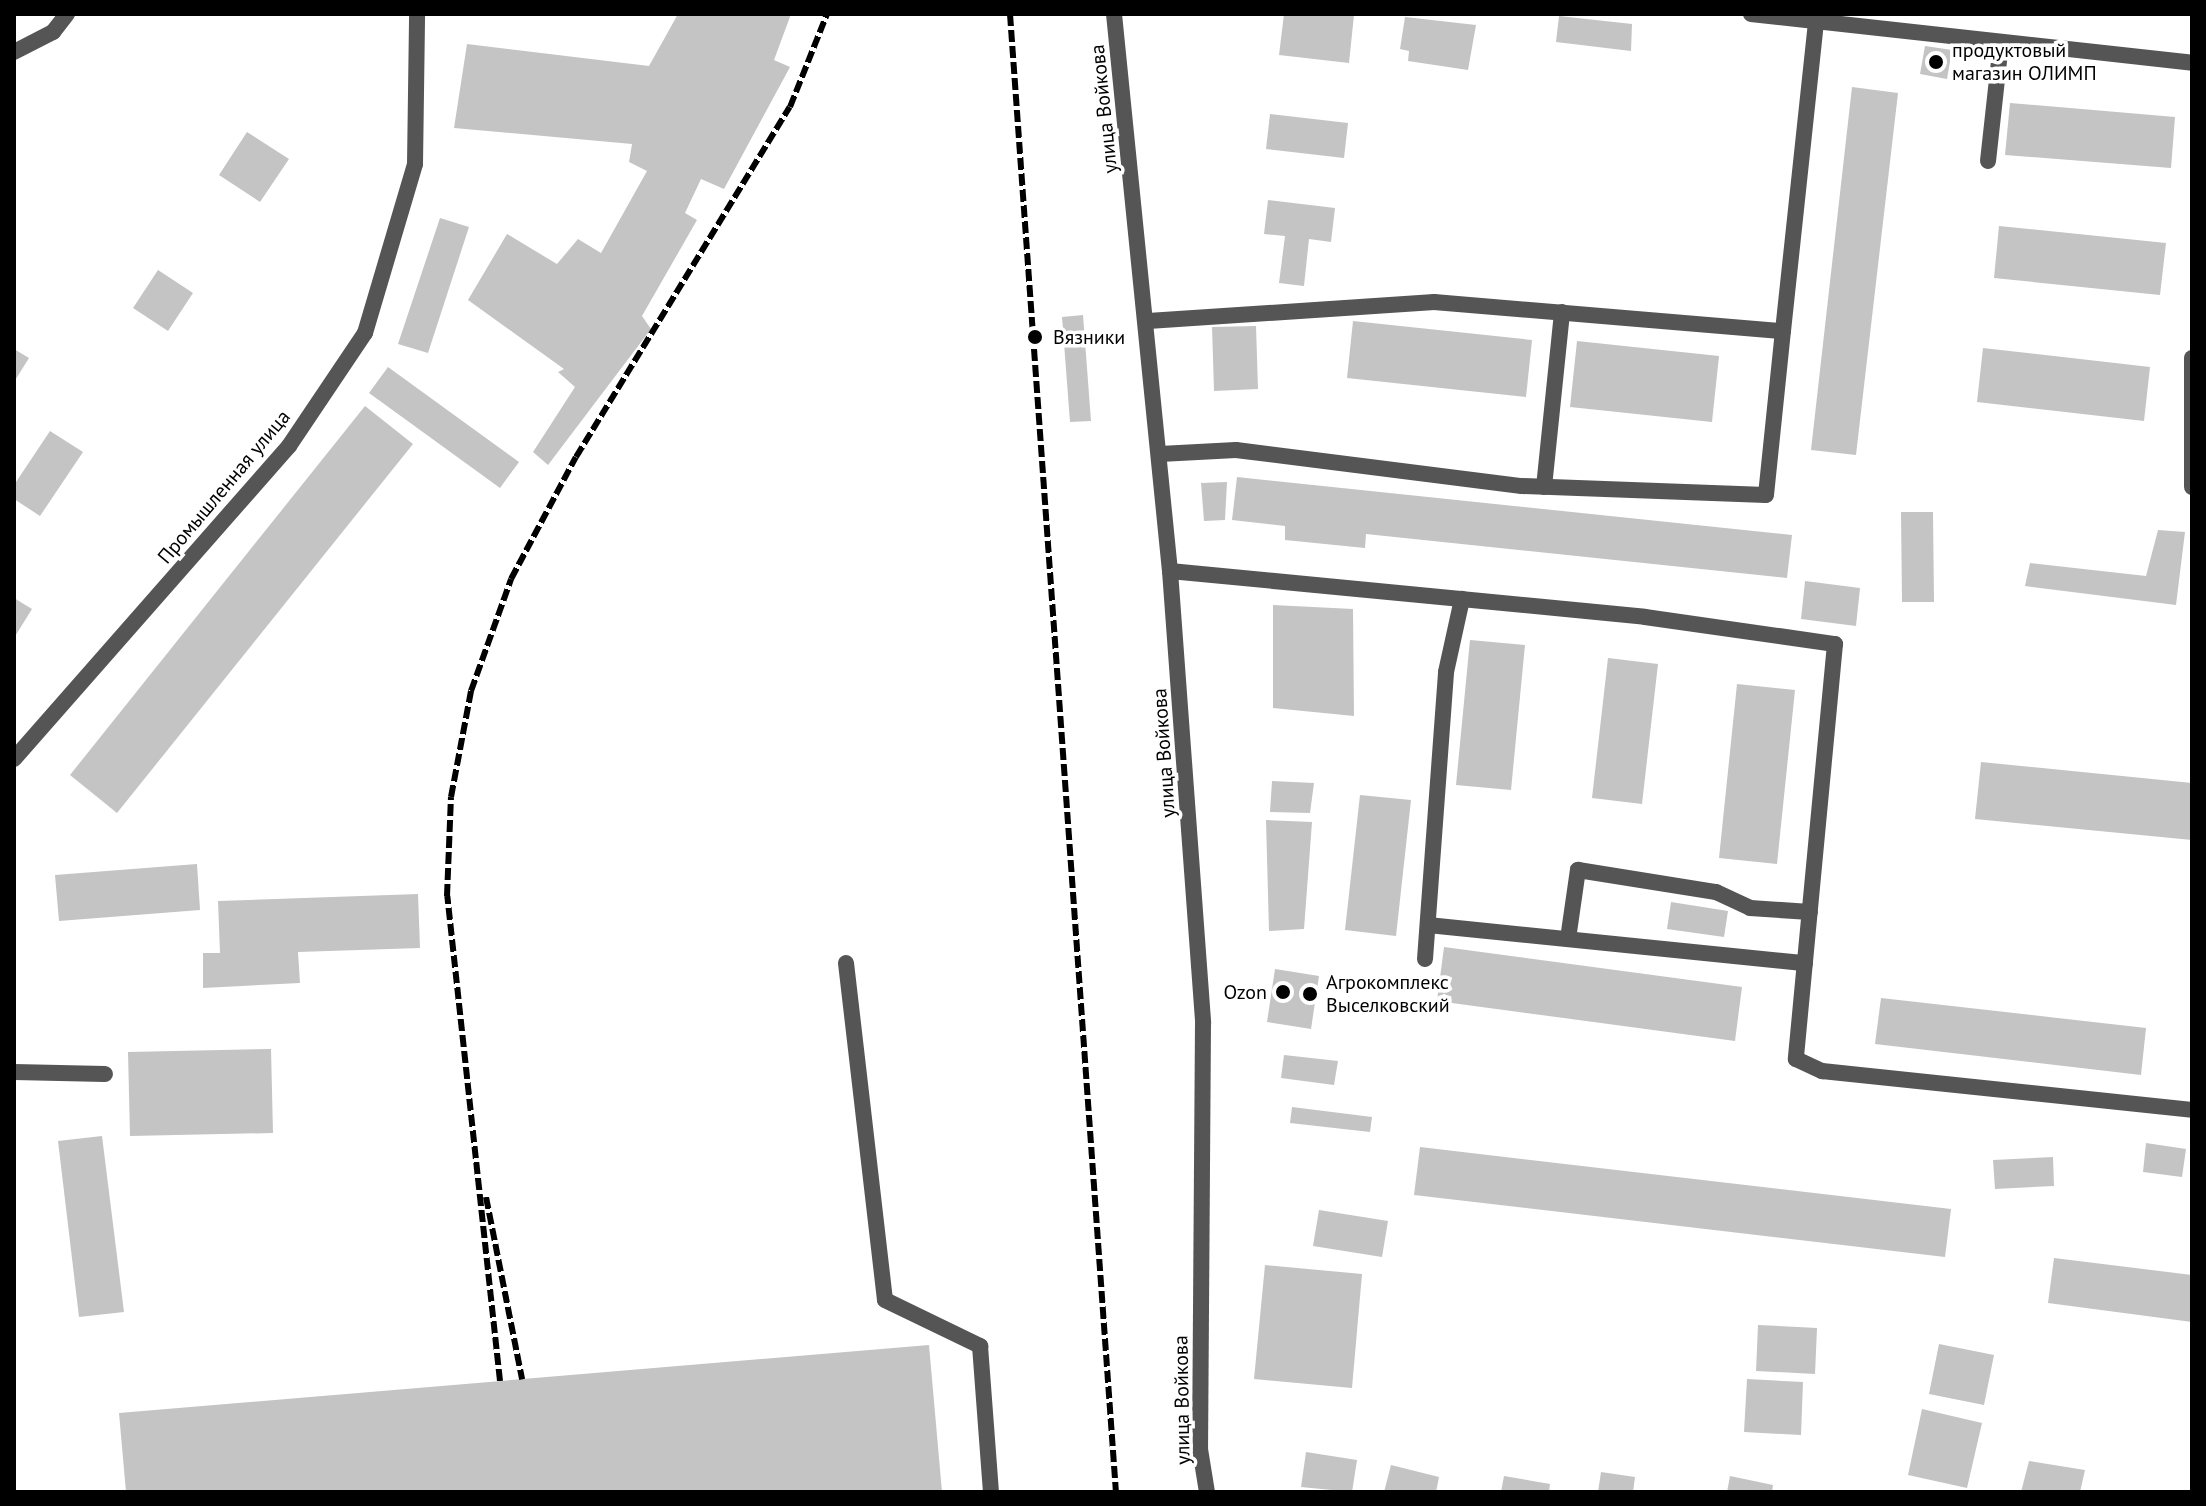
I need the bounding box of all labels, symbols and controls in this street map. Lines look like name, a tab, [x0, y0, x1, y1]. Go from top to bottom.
place label: продуктовый магазин ОЛИМП	[1952, 38, 2097, 85]
street label: улица Войкова	[1085, 43, 1123, 175]
marker: продуктовый магазин ОЛИМП	[1927, 53, 1945, 71]
place label: Вязники	[1053, 325, 1125, 349]
marker: Вязники	[1024, 326, 1046, 348]
street label: Промышленная улица	[153, 405, 295, 569]
street label: улица Войкова	[1148, 688, 1180, 818]
place label: Агрокомплекс Выселковский	[1326, 970, 1450, 1017]
place label: Ozon	[1224, 980, 1267, 1004]
marker: Ozon	[1274, 983, 1292, 1001]
marker: Агрокомплекс Выселковский	[1301, 985, 1319, 1003]
street label: улица Войкова	[1169, 1335, 1195, 1465]

